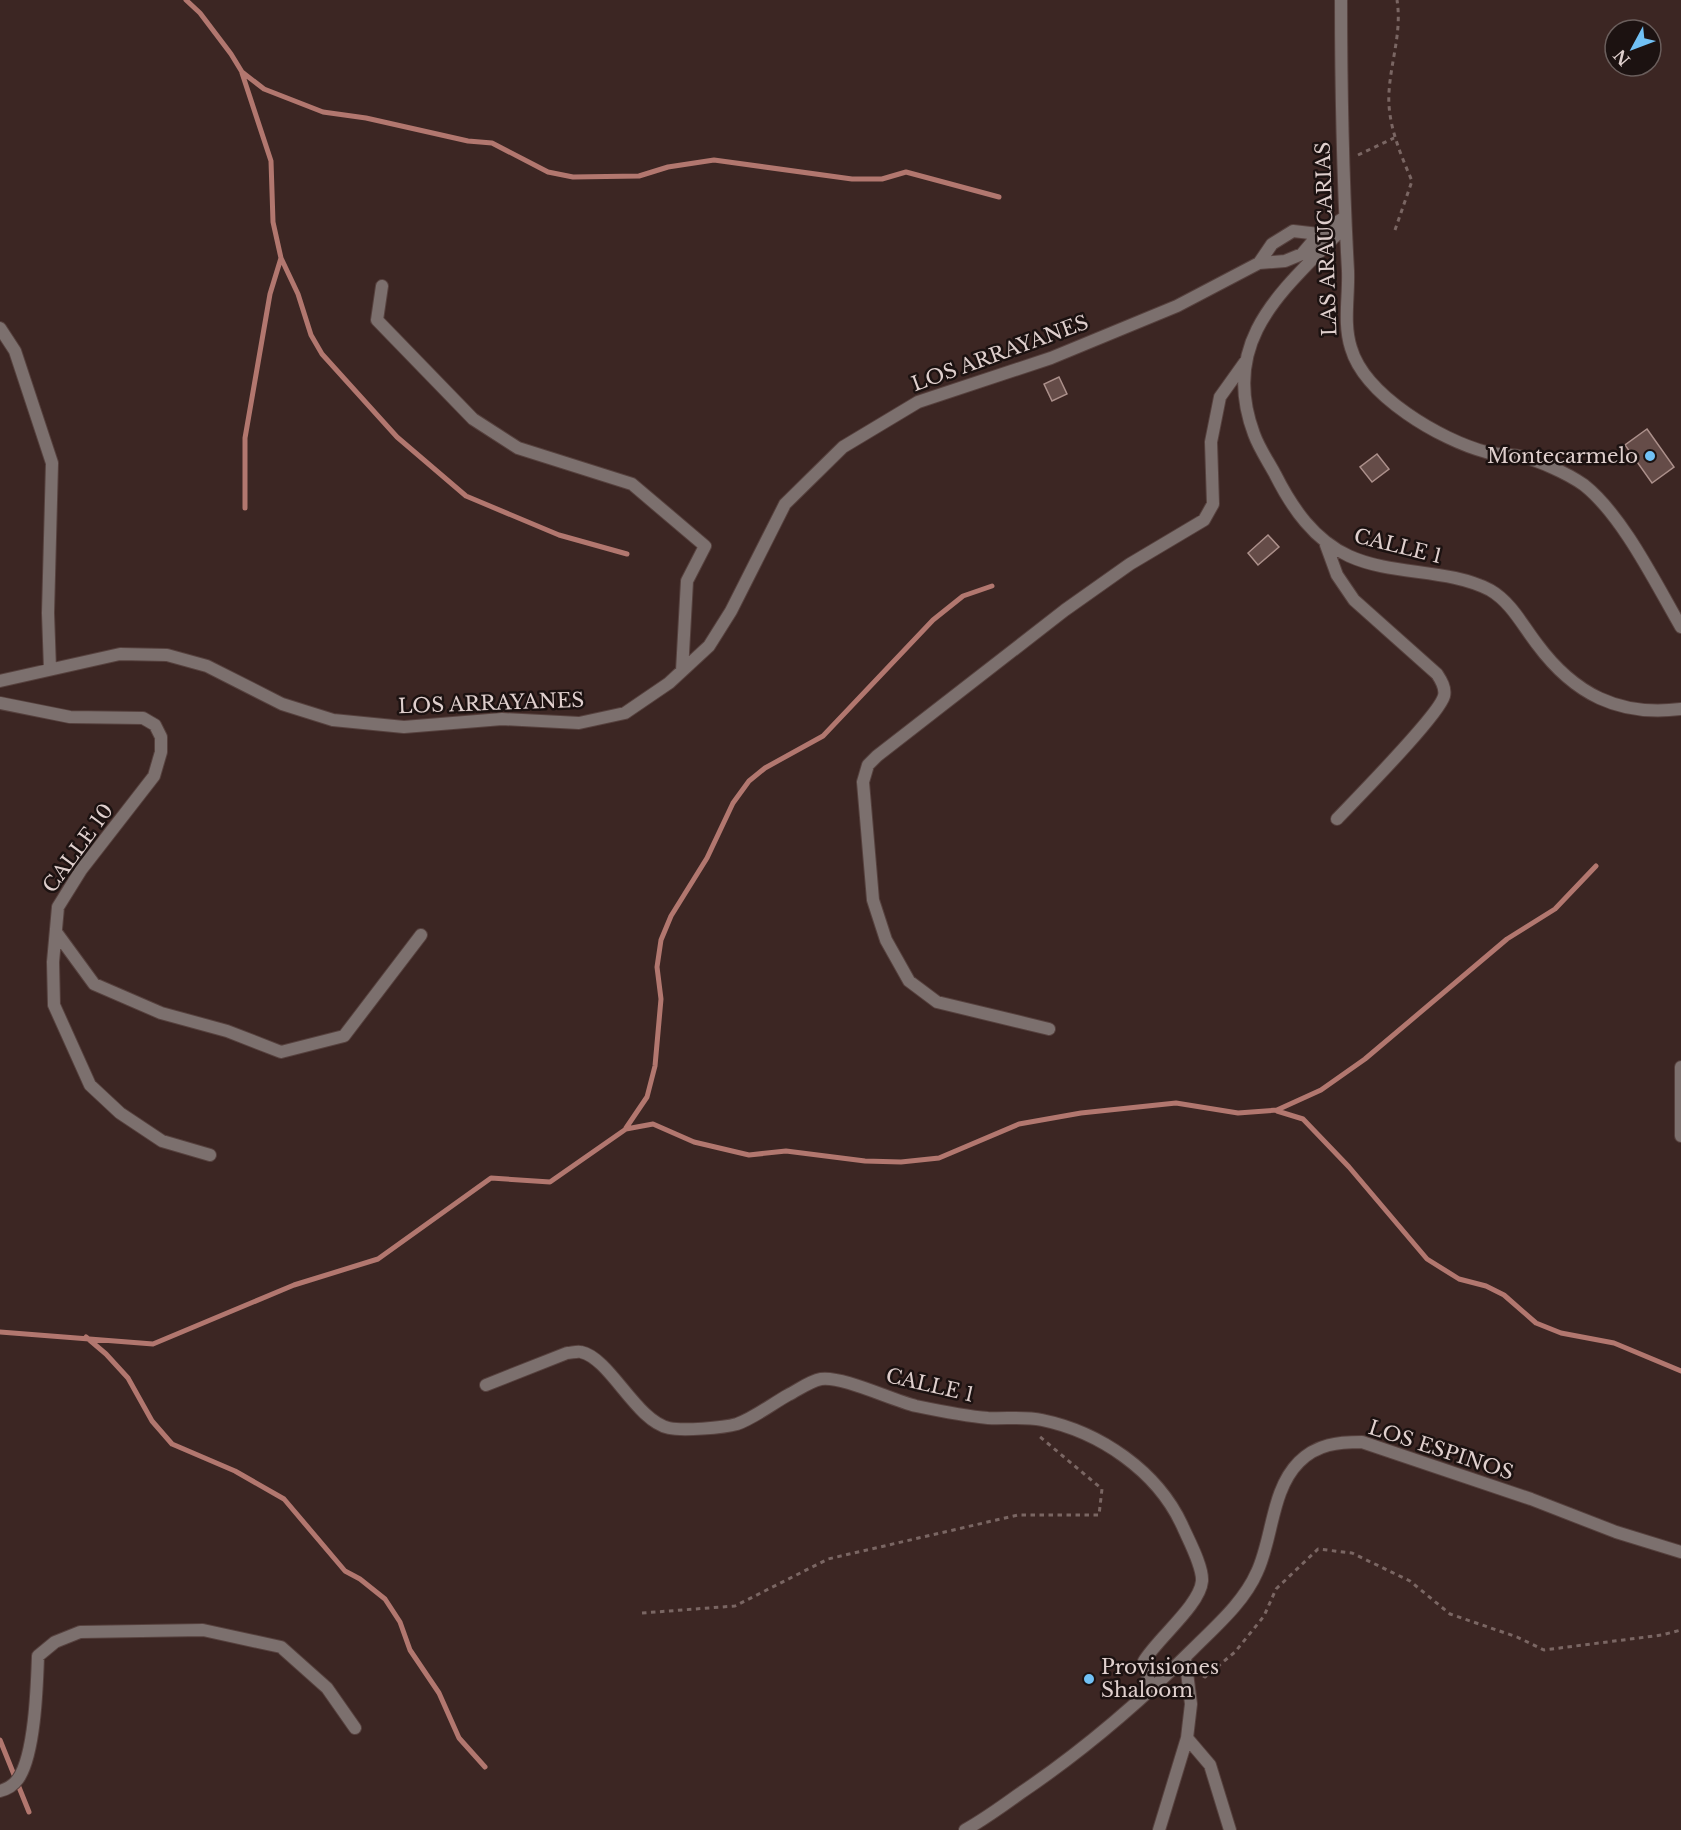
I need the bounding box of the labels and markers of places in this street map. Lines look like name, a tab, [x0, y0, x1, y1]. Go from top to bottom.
place label: Montecarmelo	[1487, 444, 1638, 468]
marker: Montecarmelo	[1643, 449, 1657, 463]
place label: Provisiones Shaloom	[1101, 1655, 1219, 1702]
marker: Provisiones Shaloom	[1082, 1672, 1096, 1686]

